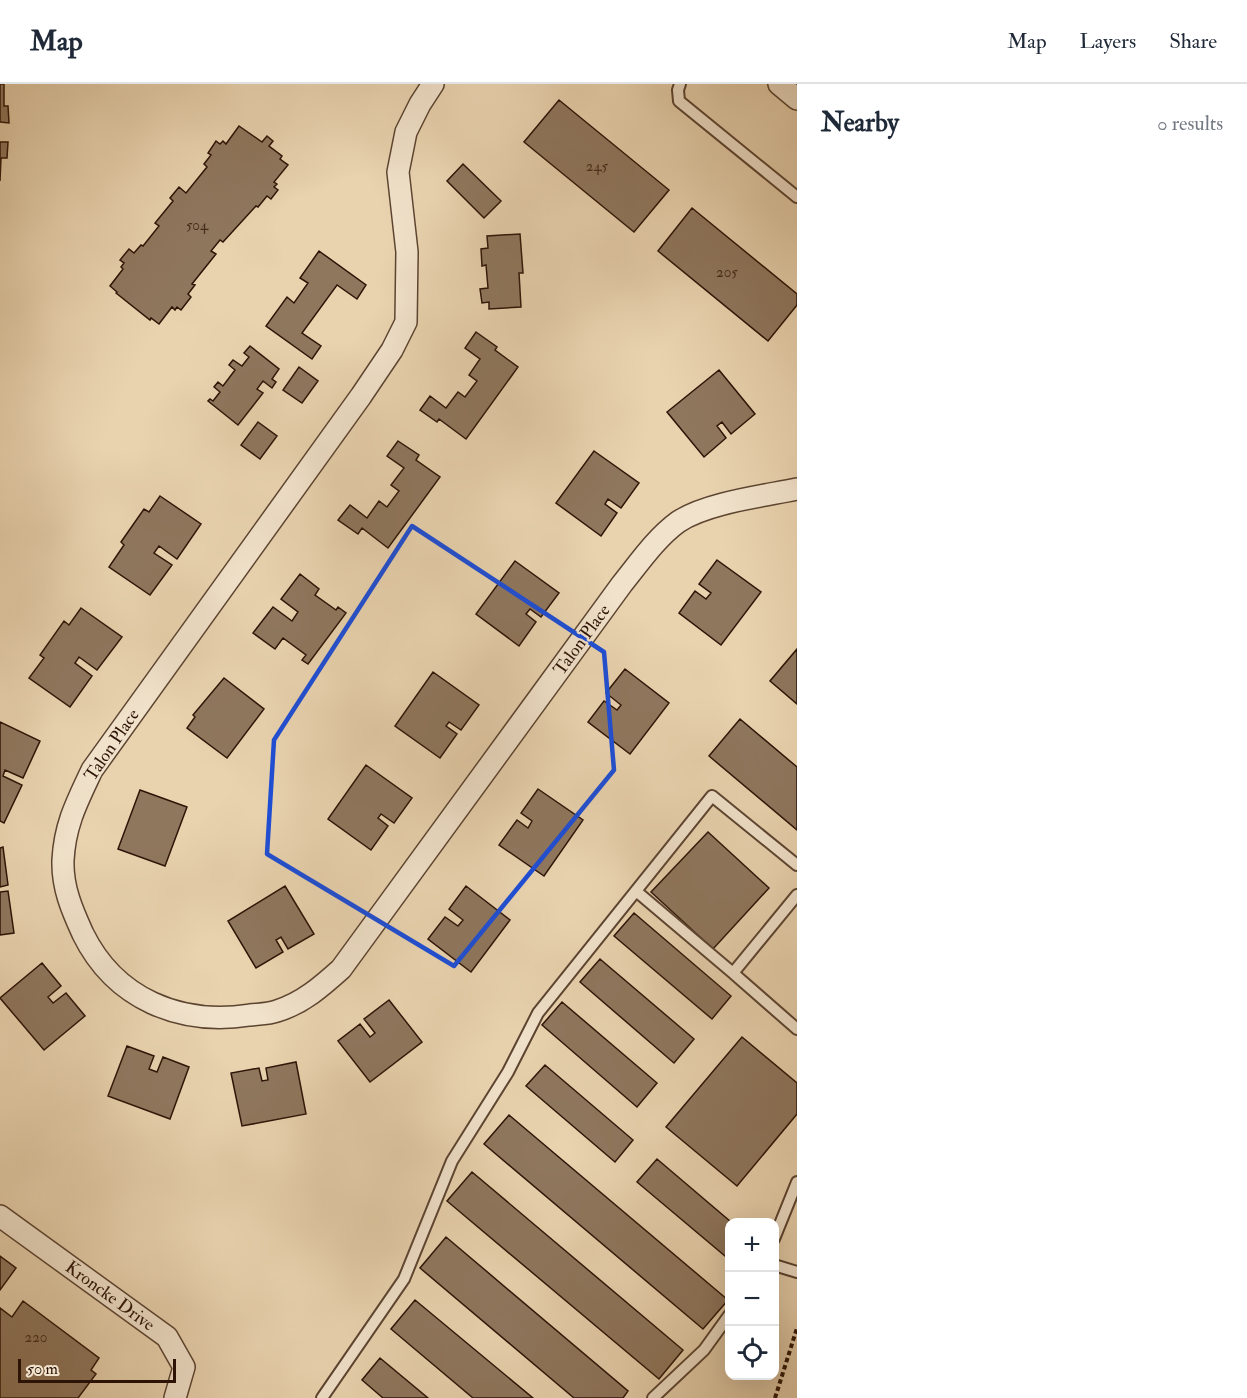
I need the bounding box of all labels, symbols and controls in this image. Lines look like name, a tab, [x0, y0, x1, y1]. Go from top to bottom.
text: Map	[30, 24, 83, 59]
text: Map	[1007, 28, 1047, 55]
text: Layers	[1080, 28, 1136, 55]
text: Share	[1169, 28, 1217, 55]
text: Nearby	[821, 107, 899, 139]
text: 0 results	[1157, 111, 1223, 136]
house number: 245	[586, 157, 609, 176]
house number: 504	[186, 216, 209, 235]
house number: 205	[716, 263, 738, 282]
street label: Talon Place	[548, 600, 616, 680]
street label: Talon Place	[79, 704, 145, 786]
map controls	[725, 1218, 779, 1380]
button: +	[725, 1218, 779, 1272]
street label: Kroncke Drive	[61, 1256, 160, 1337]
button: −	[725, 1272, 779, 1326]
button: locate	[725, 1326, 779, 1380]
house number: 220	[25, 1328, 47, 1347]
scale bar	[18, 1356, 176, 1384]
text: 50 m	[27, 1359, 58, 1379]

